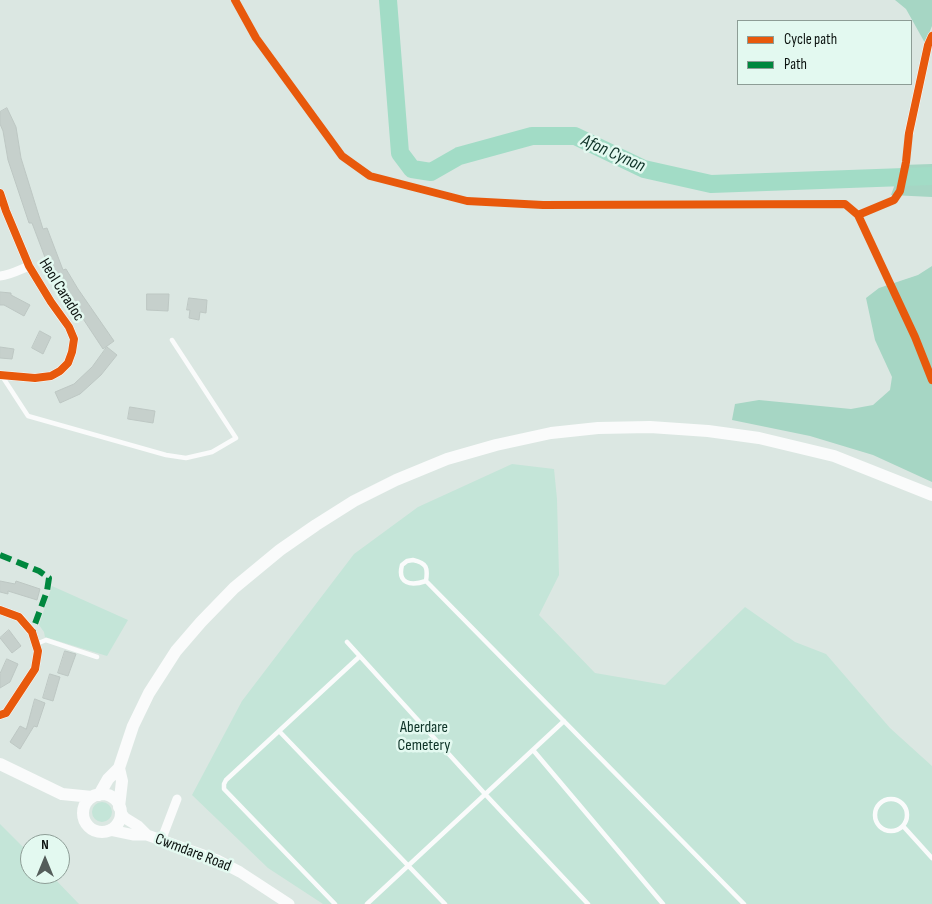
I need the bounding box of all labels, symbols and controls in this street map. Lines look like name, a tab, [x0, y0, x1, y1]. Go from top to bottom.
legend	[737, 20, 912, 85]
text: Cycle path	[784, 30, 837, 49]
text: Path	[784, 55, 807, 74]
water label: Afon Cynon	[578, 130, 648, 178]
street label: Heol Caradoc	[34, 255, 88, 325]
park label: Aberdare Cemetery	[398, 718, 450, 756]
street label: Cwmdare Road	[152, 830, 234, 876]
north arrow	[20, 834, 70, 884]
text: N	[41, 836, 49, 853]

